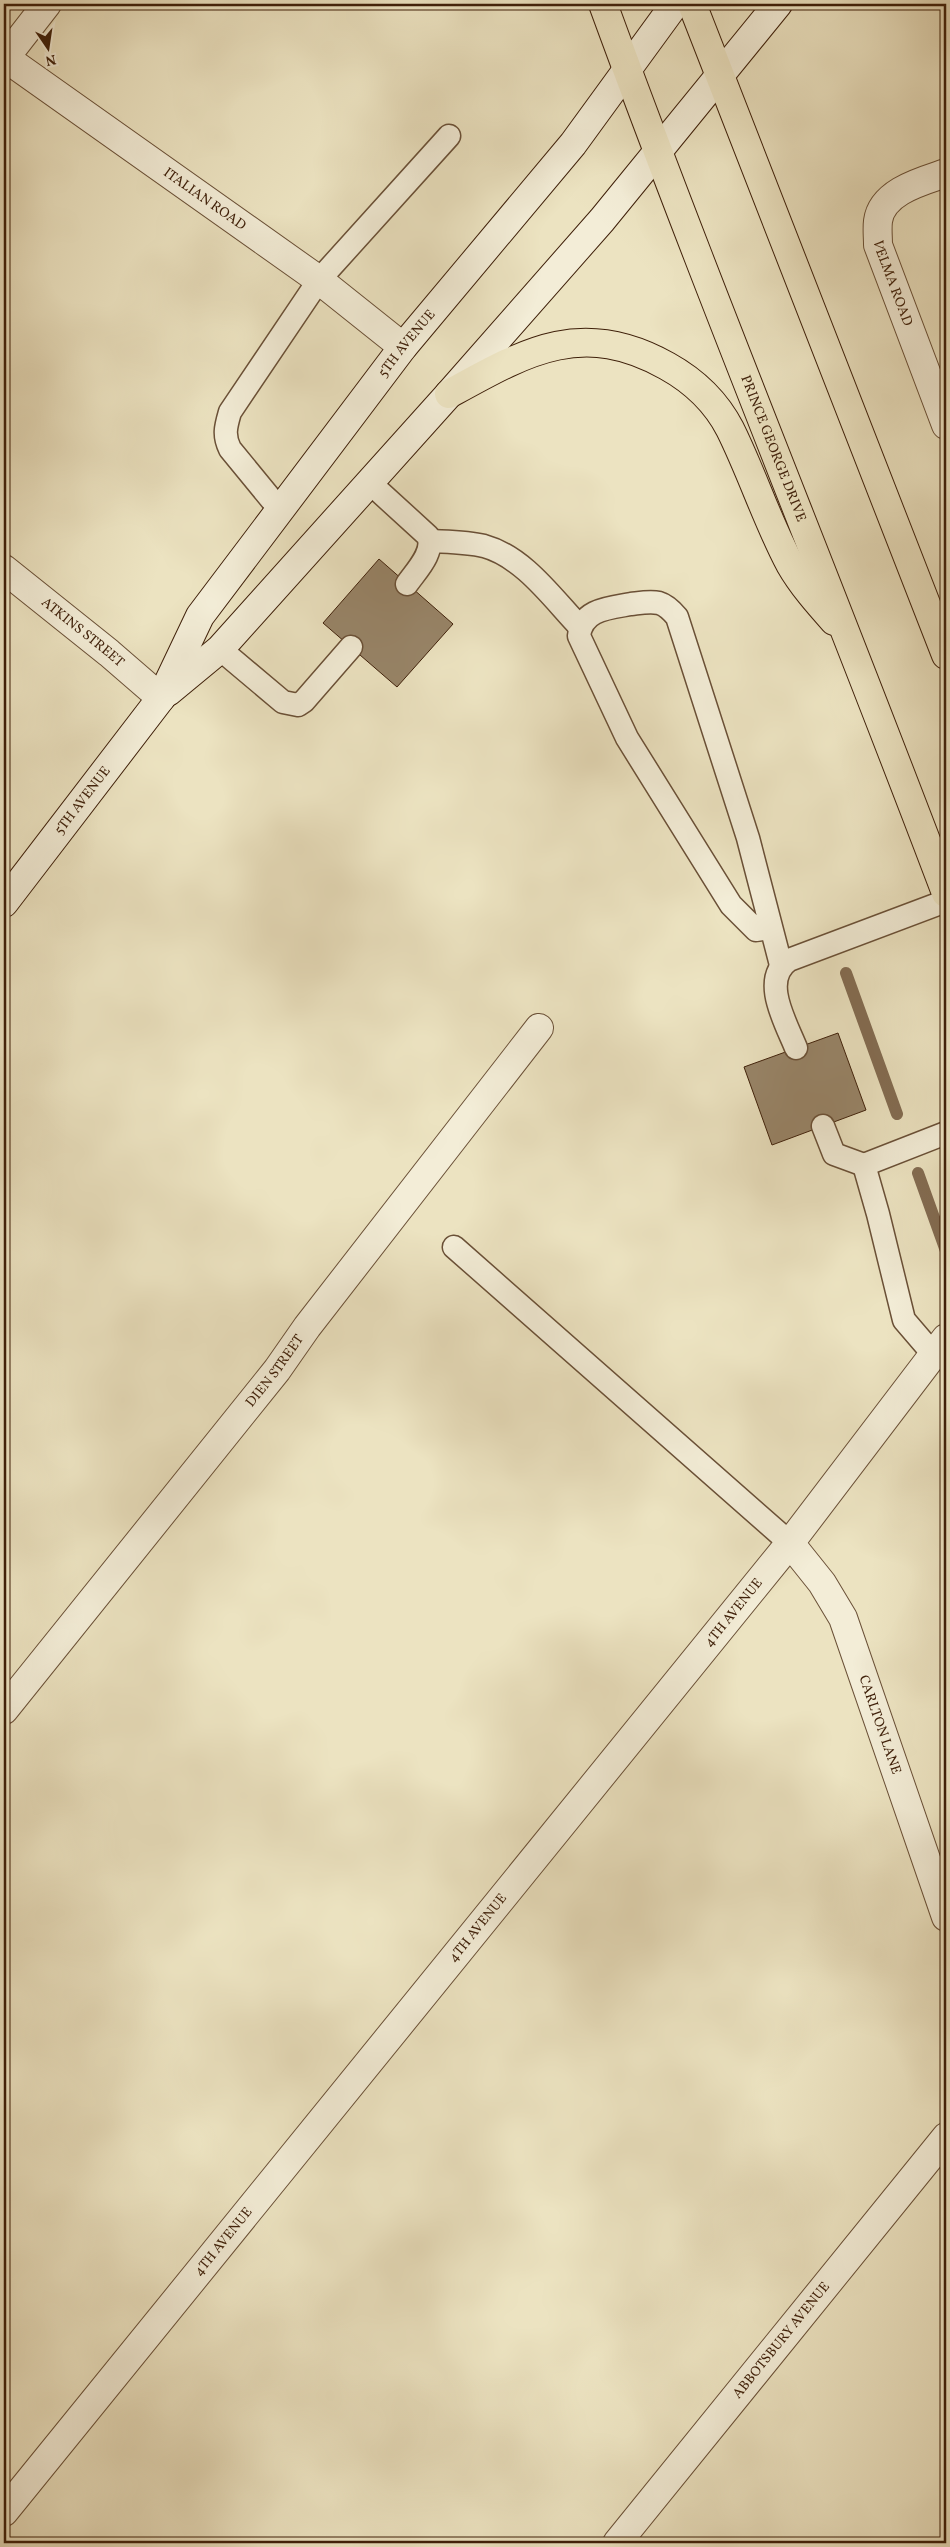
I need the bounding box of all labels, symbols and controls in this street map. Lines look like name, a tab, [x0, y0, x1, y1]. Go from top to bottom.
north arrow	[22, 22, 72, 72]
text: N	[43, 49, 58, 70]
street label: ITALIAN ROAD	[160, 163, 250, 235]
street label: VELMA ROAD	[868, 240, 917, 329]
street label: 5TH AVENUE	[374, 306, 440, 381]
street label: PRINCE GEORGE DRIVE	[736, 372, 811, 525]
street label: ATKINS STREET	[37, 593, 128, 671]
street label: 5TH AVENUE	[50, 762, 115, 839]
street label: DIEN STREET	[241, 1331, 308, 1411]
street label: 4TH AVENUE	[700, 1574, 767, 1651]
street label: CARLTON LANE	[854, 1673, 906, 1777]
street label: 4TH AVENUE	[444, 1890, 511, 1966]
street label: 4TH AVENUE	[190, 2203, 257, 2280]
street label: ABBOTSBURY AVENUE	[728, 2278, 834, 2403]

